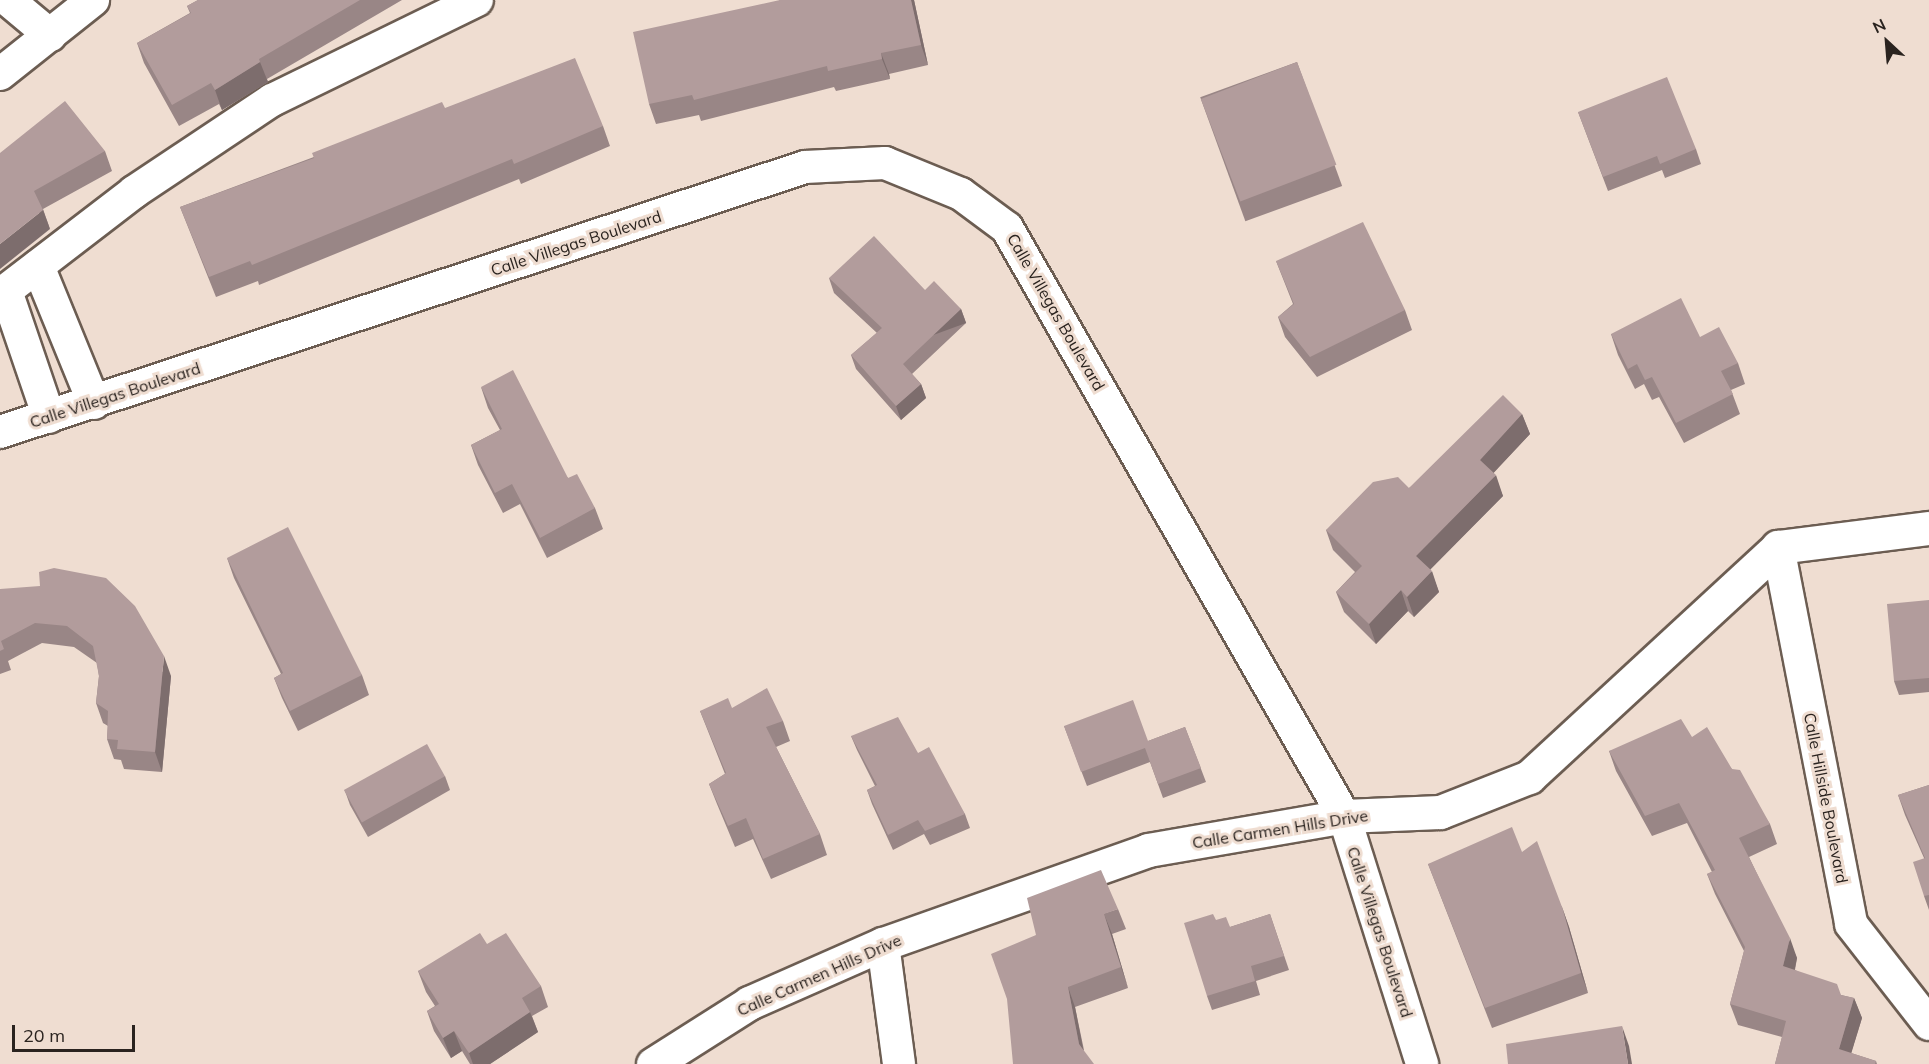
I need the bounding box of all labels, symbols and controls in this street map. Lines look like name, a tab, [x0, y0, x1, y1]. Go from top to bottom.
north arrow	[1857, 12, 1917, 72]
text: N	[1869, 14, 1889, 37]
street label: Calle Villegas Boulevard	[488, 206, 664, 280]
street label: Calle Villegas Boulevard	[1003, 230, 1109, 394]
street label: Calle Villegas Boulevard	[27, 358, 203, 432]
street label: Calle Hillside Boulevard	[1800, 711, 1852, 885]
street label: Calle Carmen Hills Drive	[1191, 806, 1369, 852]
street label: Calle Villegas Boulevard	[1343, 844, 1417, 1020]
street label: Calle Carmen Hills Drive	[734, 930, 904, 1020]
scale bar	[15, 1013, 138, 1051]
text: 20 m	[23, 1024, 65, 1047]

